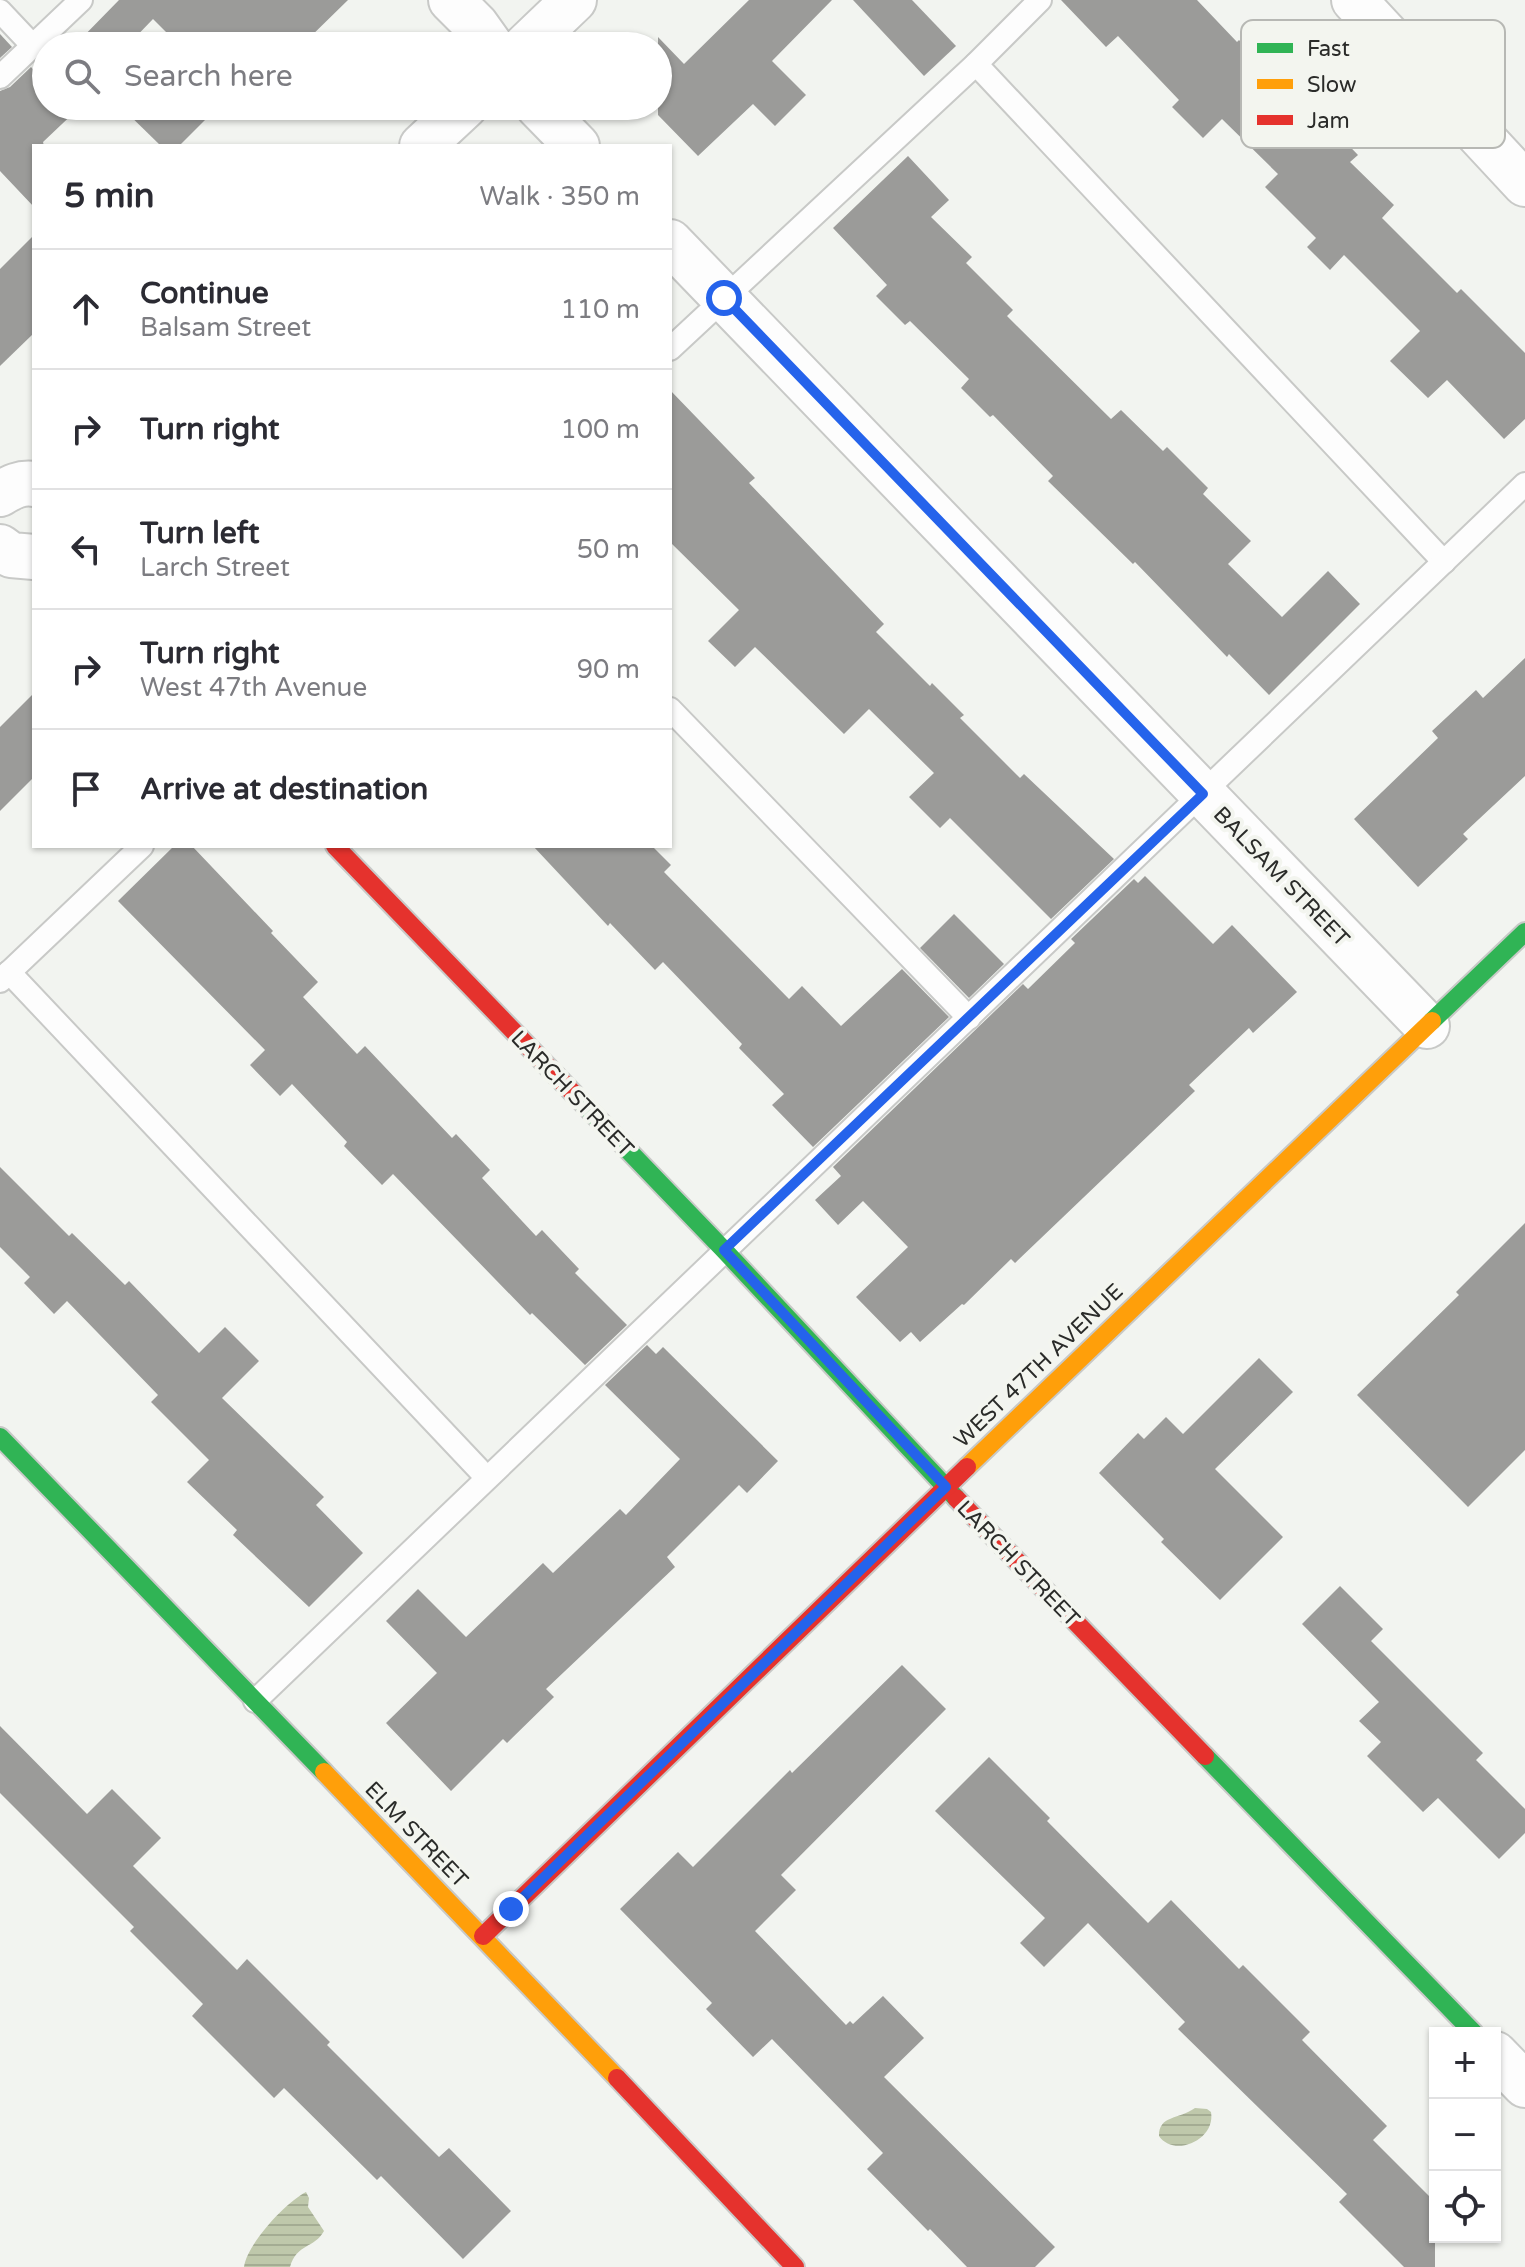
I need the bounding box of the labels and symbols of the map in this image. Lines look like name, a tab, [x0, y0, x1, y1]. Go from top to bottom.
legend	[1241, 20, 1505, 148]
text: Fast	[1307, 36, 1350, 62]
text: Slow	[1307, 72, 1357, 98]
text: Jam	[1307, 108, 1350, 134]
route start	[706, 280, 742, 316]
street label: BALSAM STREET	[1208, 801, 1355, 953]
street label: LARCH STREET	[506, 1025, 639, 1163]
street label: WEST 47TH AVENUE	[949, 1278, 1129, 1453]
street label: LARCH STREET	[952, 1495, 1085, 1633]
street label: ELM STREET	[359, 1776, 474, 1893]
route end	[493, 1891, 529, 1927]

